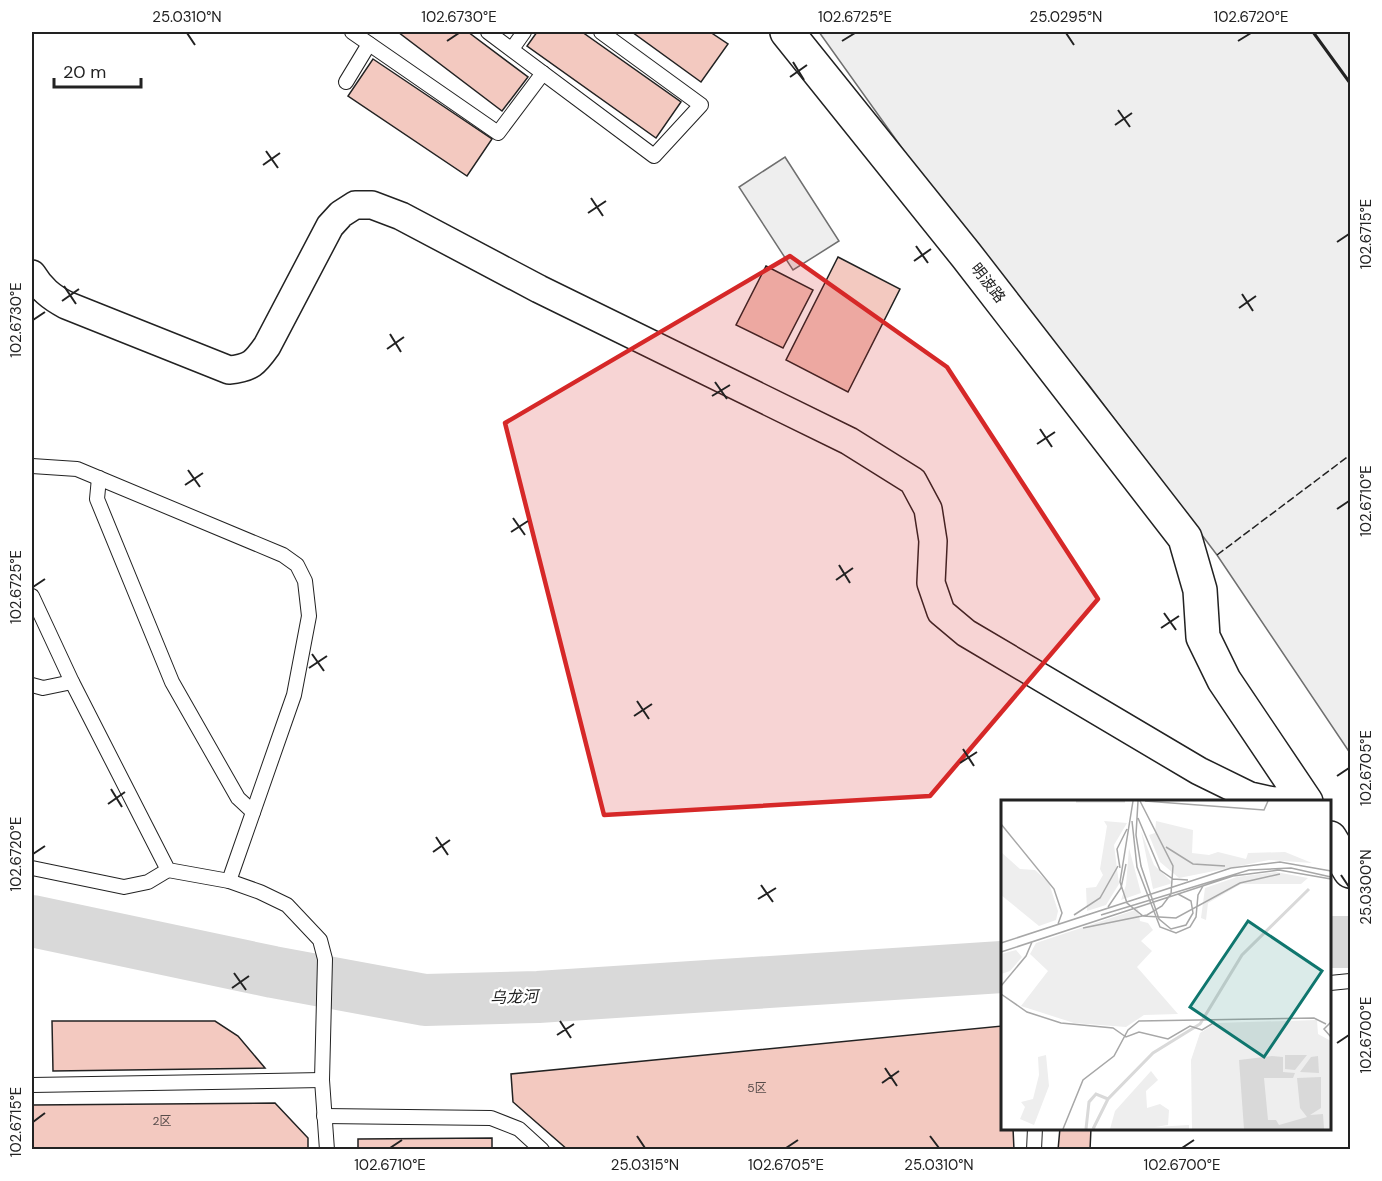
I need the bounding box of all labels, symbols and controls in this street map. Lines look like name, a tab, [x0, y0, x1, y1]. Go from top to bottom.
text: 25.0310°N	[152, 7, 222, 27]
text: 102.6730°E	[421, 7, 497, 27]
text: 102.6725°E	[818, 7, 892, 27]
text: 25.0295°N	[1030, 7, 1102, 27]
text: 102.6720°E	[1214, 7, 1288, 27]
scale bar	[54, 51, 141, 89]
text: 20 m	[63, 60, 106, 84]
text: 102.6715°E	[1356, 199, 1376, 269]
street label: 明波路	[966, 259, 1010, 307]
text: 102.6730°E	[6, 282, 26, 358]
text: 102.6710°E	[1356, 465, 1376, 537]
text: 102.6725°E	[6, 550, 26, 624]
text: 102.6705°E	[1356, 730, 1376, 806]
inset map	[1001, 800, 1331, 1130]
text: 102.6720°E	[6, 817, 26, 891]
text: 25.0300°N	[1356, 849, 1376, 925]
water label: 乌龙河	[490, 986, 541, 1008]
text: 102.6700°E	[1356, 997, 1376, 1073]
house number: 5区	[747, 1080, 767, 1096]
text: 102.6715°E	[6, 1087, 26, 1157]
house number: 2区	[153, 1113, 171, 1129]
text: 102.6710°E	[354, 1155, 426, 1175]
text: 25.0315°N	[611, 1155, 679, 1175]
text: 102.6705°E	[748, 1155, 824, 1175]
text: 25.0310°N	[904, 1155, 974, 1175]
text: 102.6700°E	[1144, 1155, 1220, 1175]

